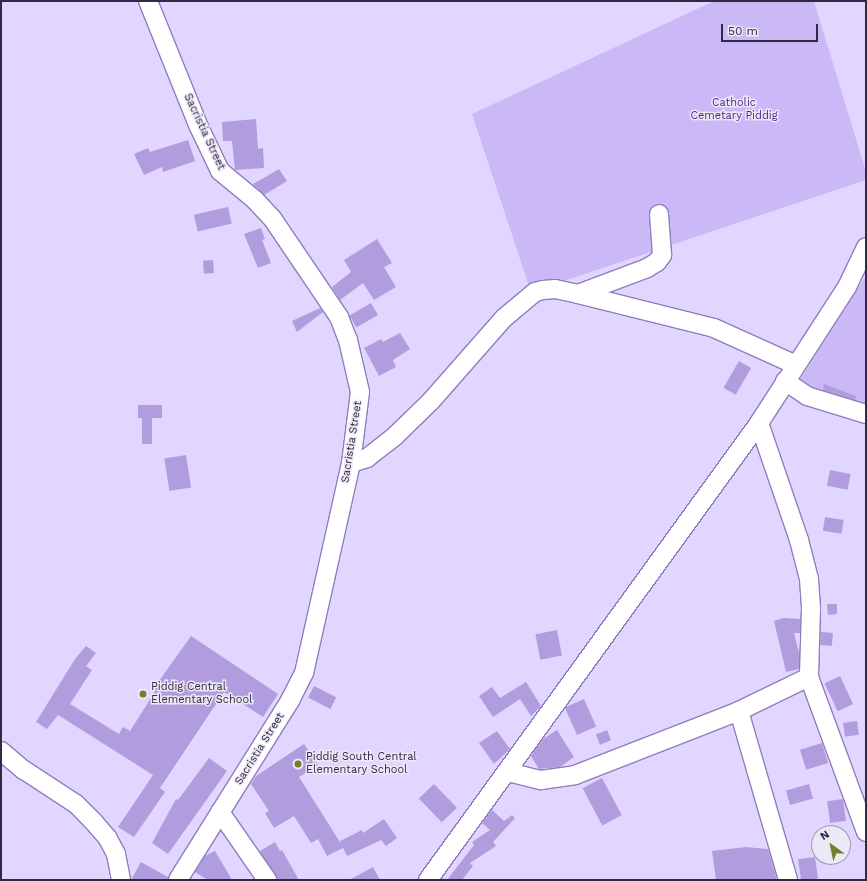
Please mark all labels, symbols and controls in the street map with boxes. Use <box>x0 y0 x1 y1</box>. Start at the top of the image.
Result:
scale bar <box>723 16 820 42</box>
text: 50 m <box>728 24 758 38</box>
street label: Sacristia Street <box>180 92 228 172</box>
park label: Catholic Cemetary Piddig <box>690 97 778 123</box>
street label: Sacristia Street <box>339 400 365 484</box>
place label: Piddig Central Elementary School <box>151 681 253 707</box>
marker: Piddig Central Elementary School <box>138 689 148 699</box>
street label: Sacristia Street <box>232 710 288 788</box>
place label: Piddig South Central Elementary School <box>306 751 417 777</box>
marker: Piddig South Central Elementary School <box>293 759 303 769</box>
north arrow <box>811 825 851 865</box>
text: N <box>818 828 832 843</box>

